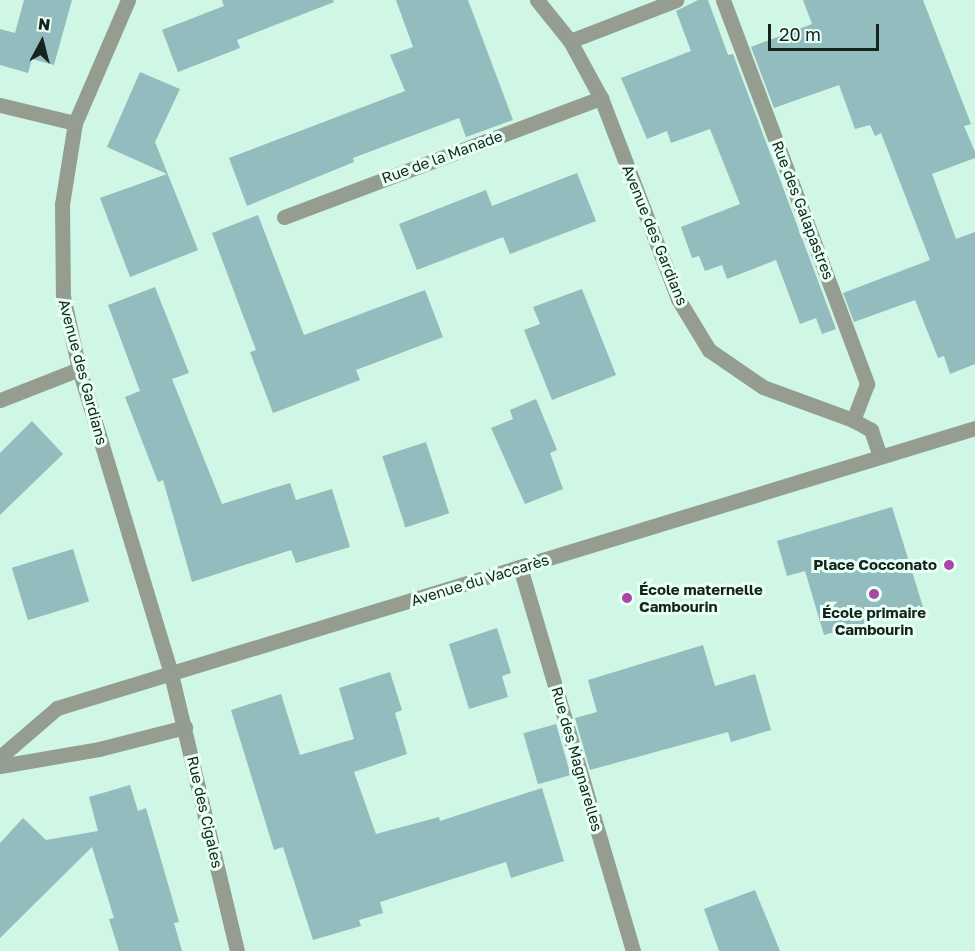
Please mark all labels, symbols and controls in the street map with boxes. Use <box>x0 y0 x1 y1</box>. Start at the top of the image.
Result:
north arrow <box>12 12 72 72</box>
scale bar <box>771 12 882 50</box>
text: N <box>37 13 51 35</box>
text: 20 m <box>779 23 821 45</box>
street label: Rue de la Manade <box>379 127 505 187</box>
street label: Rue des Galapastres <box>768 138 838 282</box>
street label: Avenue des Gardians <box>619 162 691 308</box>
street label: Avenue des Gardians <box>55 297 111 447</box>
street label: Avenue du Vaccarès <box>409 550 551 610</box>
place label: Place Cocconato <box>813 556 937 574</box>
marker: Place Cocconato <box>942 558 956 572</box>
place label: École maternelle Cambourin <box>639 580 763 615</box>
marker: École primaire Cambourin <box>867 587 881 601</box>
marker: École maternelle Cambourin <box>620 591 634 605</box>
place label: École primaire Cambourin <box>822 603 926 638</box>
street label: Rue des Magnarelles <box>548 684 606 834</box>
street label: Rue des Cigales <box>183 754 227 870</box>

